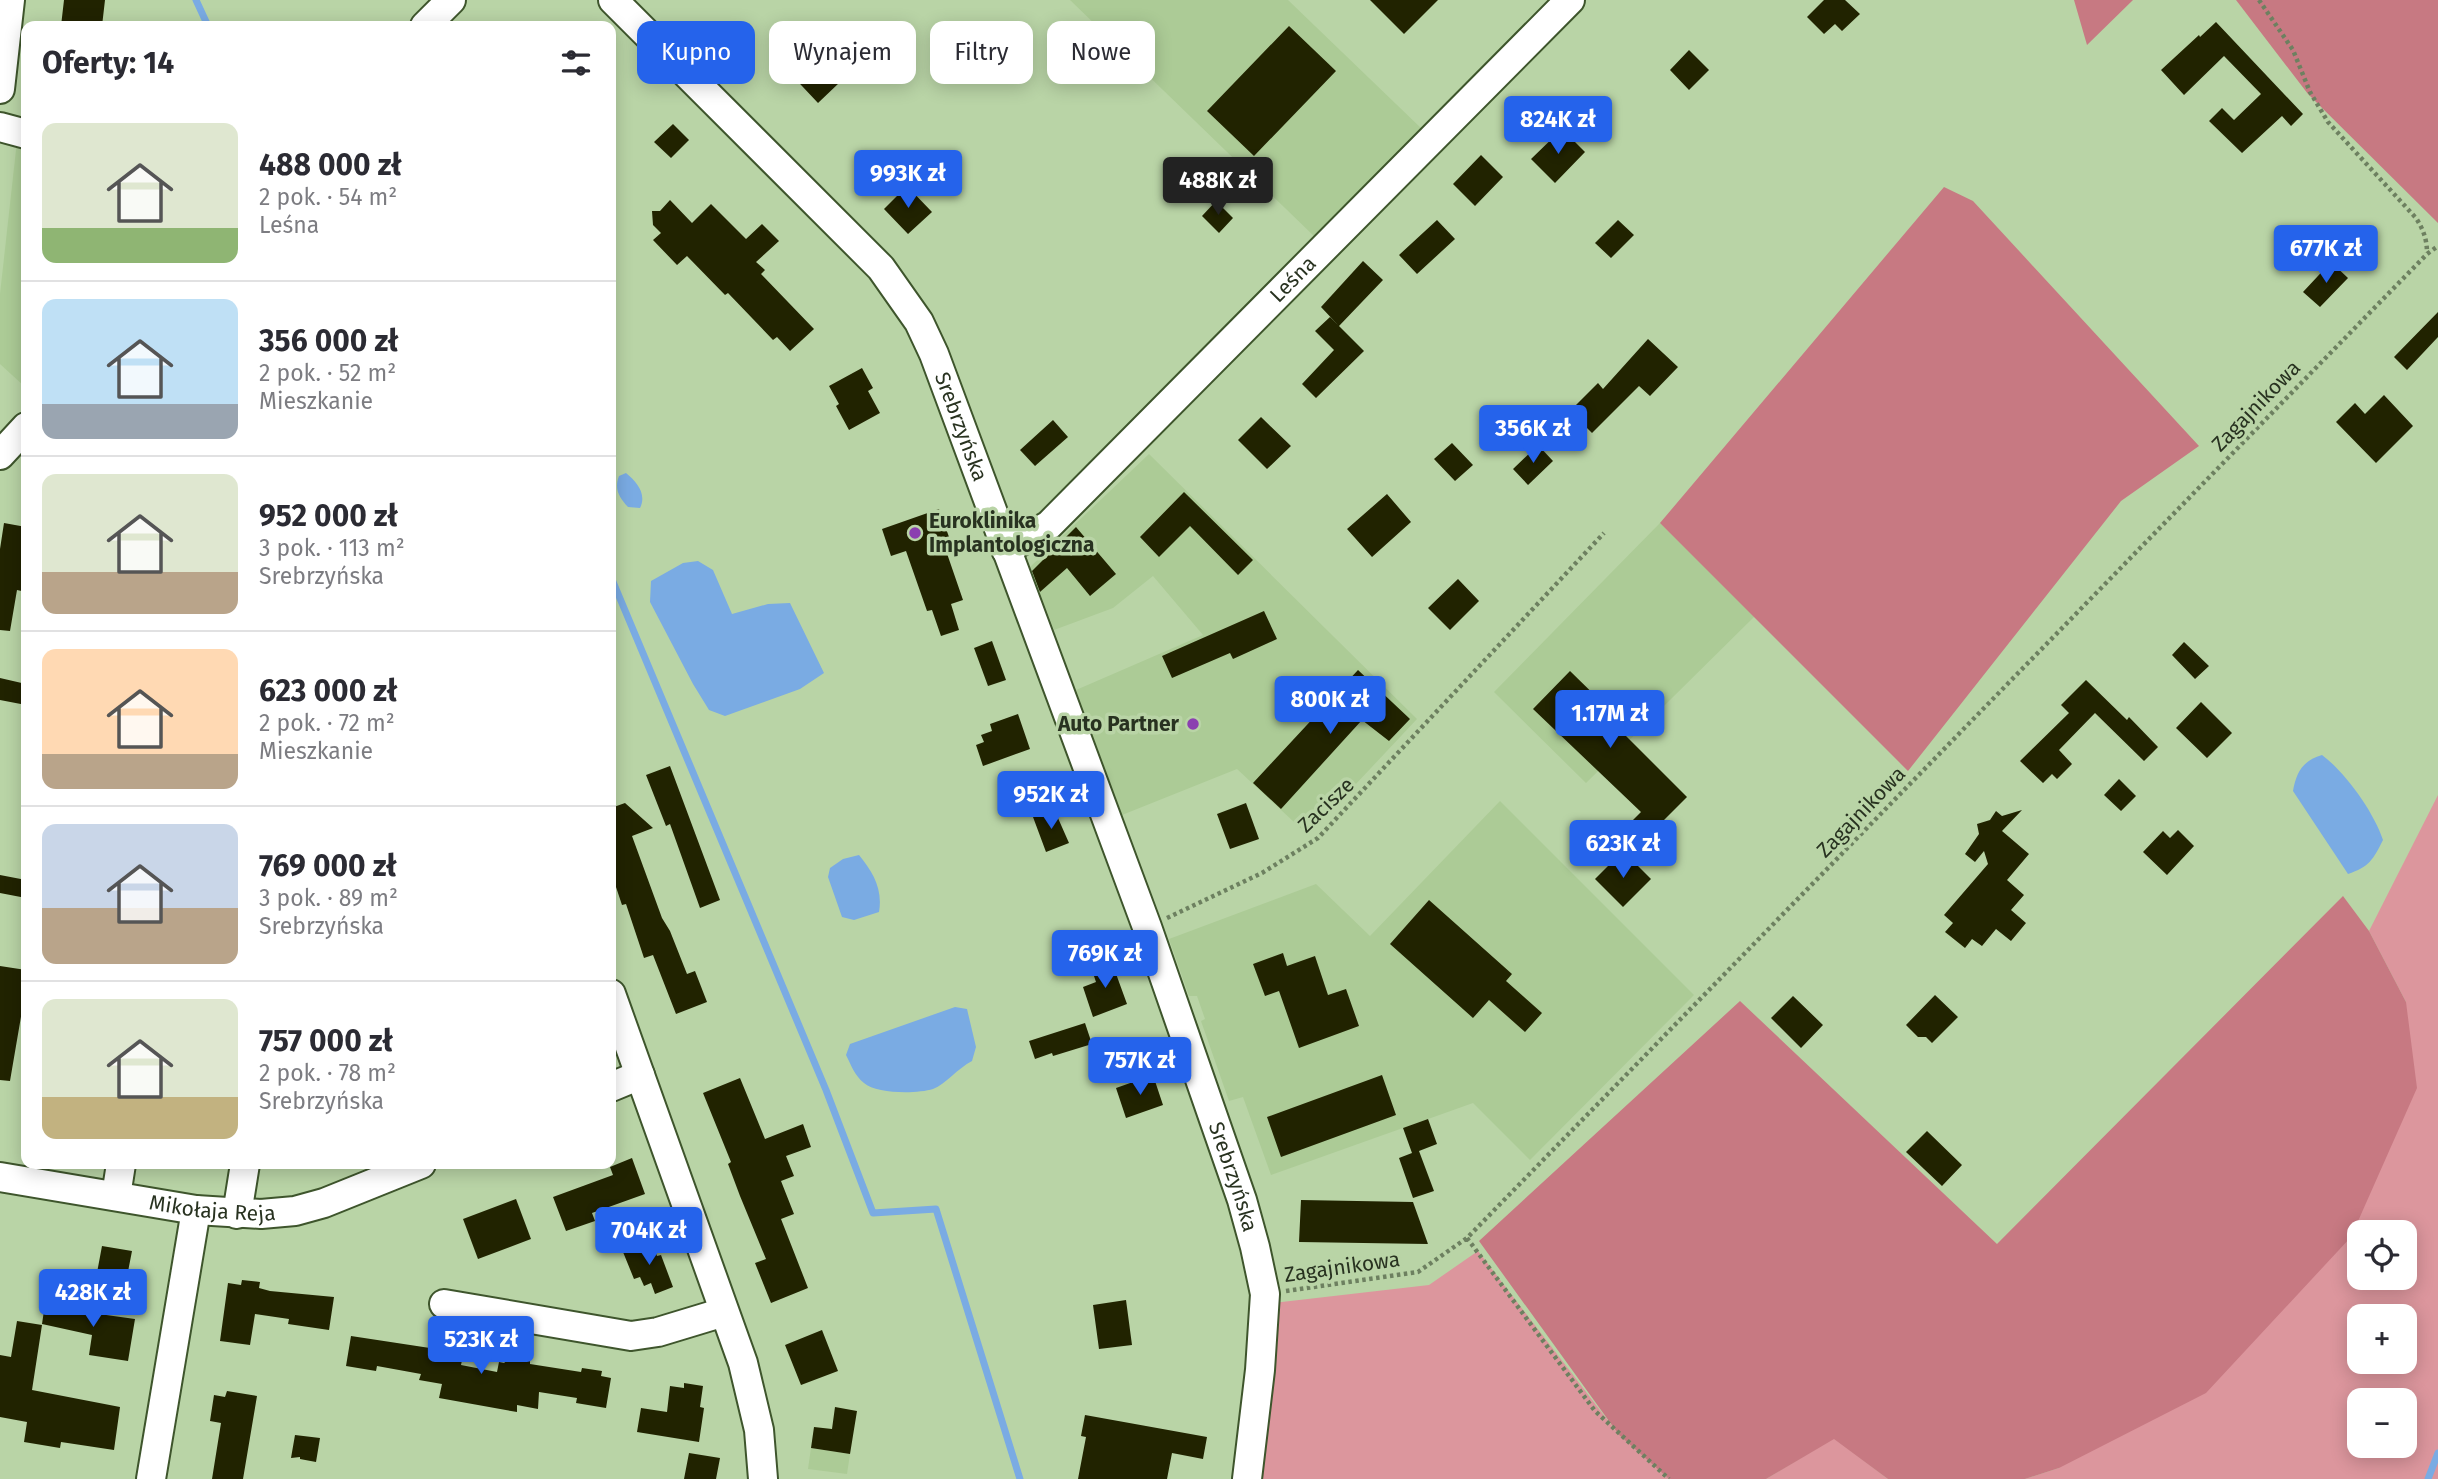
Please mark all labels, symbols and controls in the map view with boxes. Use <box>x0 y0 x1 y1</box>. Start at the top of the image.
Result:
chip: Kupno <box>637 21 755 84</box>
chip: Wynajem <box>769 21 916 84</box>
chip: Filtry <box>930 21 1033 84</box>
chip: Nowe <box>1047 21 1155 84</box>
icon: filters <box>557 44 595 82</box>
text: Oferty: 14 <box>42 45 174 81</box>
pin: 824K zł <box>1493 96 1623 156</box>
text: 824K zł <box>1520 105 1596 133</box>
text: 488 000 zł <box>259 147 402 183</box>
pin: 993K zł <box>843 150 973 210</box>
icon: home <box>98 151 182 235</box>
pin: 488K zł <box>1153 158 1283 217</box>
text: 993K zł <box>870 159 946 187</box>
text: 488K zł <box>1179 166 1257 194</box>
text: 2 pok. · 54 m² <box>259 183 397 211</box>
text: Leśna <box>259 211 319 239</box>
pin: 677K zł <box>2261 226 2391 285</box>
text: 677K zł <box>2290 234 2362 262</box>
street label: Leśna <box>1264 251 1321 308</box>
text: 356 000 zł <box>259 323 399 359</box>
icon: home <box>98 327 182 411</box>
street label: Zagajnikowa <box>2206 355 2306 457</box>
text: 2 pok. · 52 m² <box>259 359 396 387</box>
street label: Srebrzyńska <box>929 369 993 485</box>
text: Mieszkanie <box>259 387 373 415</box>
pin: 356K zł <box>1468 406 1598 465</box>
text: 356K zł <box>1495 414 1571 442</box>
text: 952 000 zł <box>259 498 398 534</box>
icon: home <box>98 502 182 586</box>
place label: Euroklinika Implantologiczna <box>929 508 1094 558</box>
marker: Euroklinika Implantologiczna <box>907 525 923 541</box>
text: 3 pok. · 113 m² <box>259 534 405 562</box>
text: Srebrzyńska <box>259 562 384 590</box>
text: 623 000 zł <box>259 673 397 709</box>
pin: 800K zł <box>1265 676 1395 736</box>
icon: home <box>98 677 182 761</box>
text: 800K zł <box>1291 685 1369 713</box>
pin: 1.17M zł <box>1538 690 1682 750</box>
text: 1.17M zł <box>1571 699 1649 727</box>
text: 2 pok. · 72 m² <box>259 709 395 737</box>
place label: Auto Partner <box>1057 711 1180 737</box>
marker: Auto Partner <box>1185 716 1201 732</box>
text: Mieszkanie <box>259 737 373 765</box>
street label: Zagajnikowa <box>1811 761 1911 863</box>
pin: 952K zł <box>986 772 1116 831</box>
street label: Zacisze <box>1292 772 1360 838</box>
text: 952K zł <box>1013 780 1089 808</box>
pin: 623K zł <box>1558 820 1688 880</box>
text: 623K zł <box>1586 829 1660 857</box>
text: 769 000 zł <box>259 848 397 884</box>
icon: home <box>98 852 182 936</box>
text: 3 pok. · 89 m² <box>259 884 398 912</box>
text: Srebrzyńska <box>259 912 384 940</box>
pin: 769K zł <box>1040 930 1170 990</box>
text: 769K zł <box>1068 939 1142 967</box>
text: 757 000 zł <box>259 1023 393 1059</box>
icon: home <box>98 1027 182 1111</box>
pin: 757K zł <box>1075 1038 1205 1097</box>
text: 757K zł <box>1104 1046 1176 1074</box>
text: 2 pok. · 78 m² <box>259 1059 396 1087</box>
text: Srebrzyńska <box>259 1087 384 1115</box>
street label: Srebrzyńska <box>1203 1118 1263 1235</box>
street label: Mikołaja Reja <box>147 1189 277 1227</box>
pin: 704K zł <box>584 1208 714 1267</box>
text: 704K zł <box>611 1216 687 1244</box>
map controls <box>2347 1220 2417 1458</box>
button: locate <box>2347 1220 2417 1290</box>
street label: Zagajnikowa <box>1282 1246 1402 1288</box>
pin: 428K zł <box>28 1270 158 1329</box>
text: 428K zł <box>55 1278 131 1306</box>
button: + <box>2347 1304 2417 1374</box>
pin: 523K zł <box>416 1316 546 1376</box>
text: 523K zł <box>444 1325 518 1353</box>
button: − <box>2347 1388 2417 1458</box>

